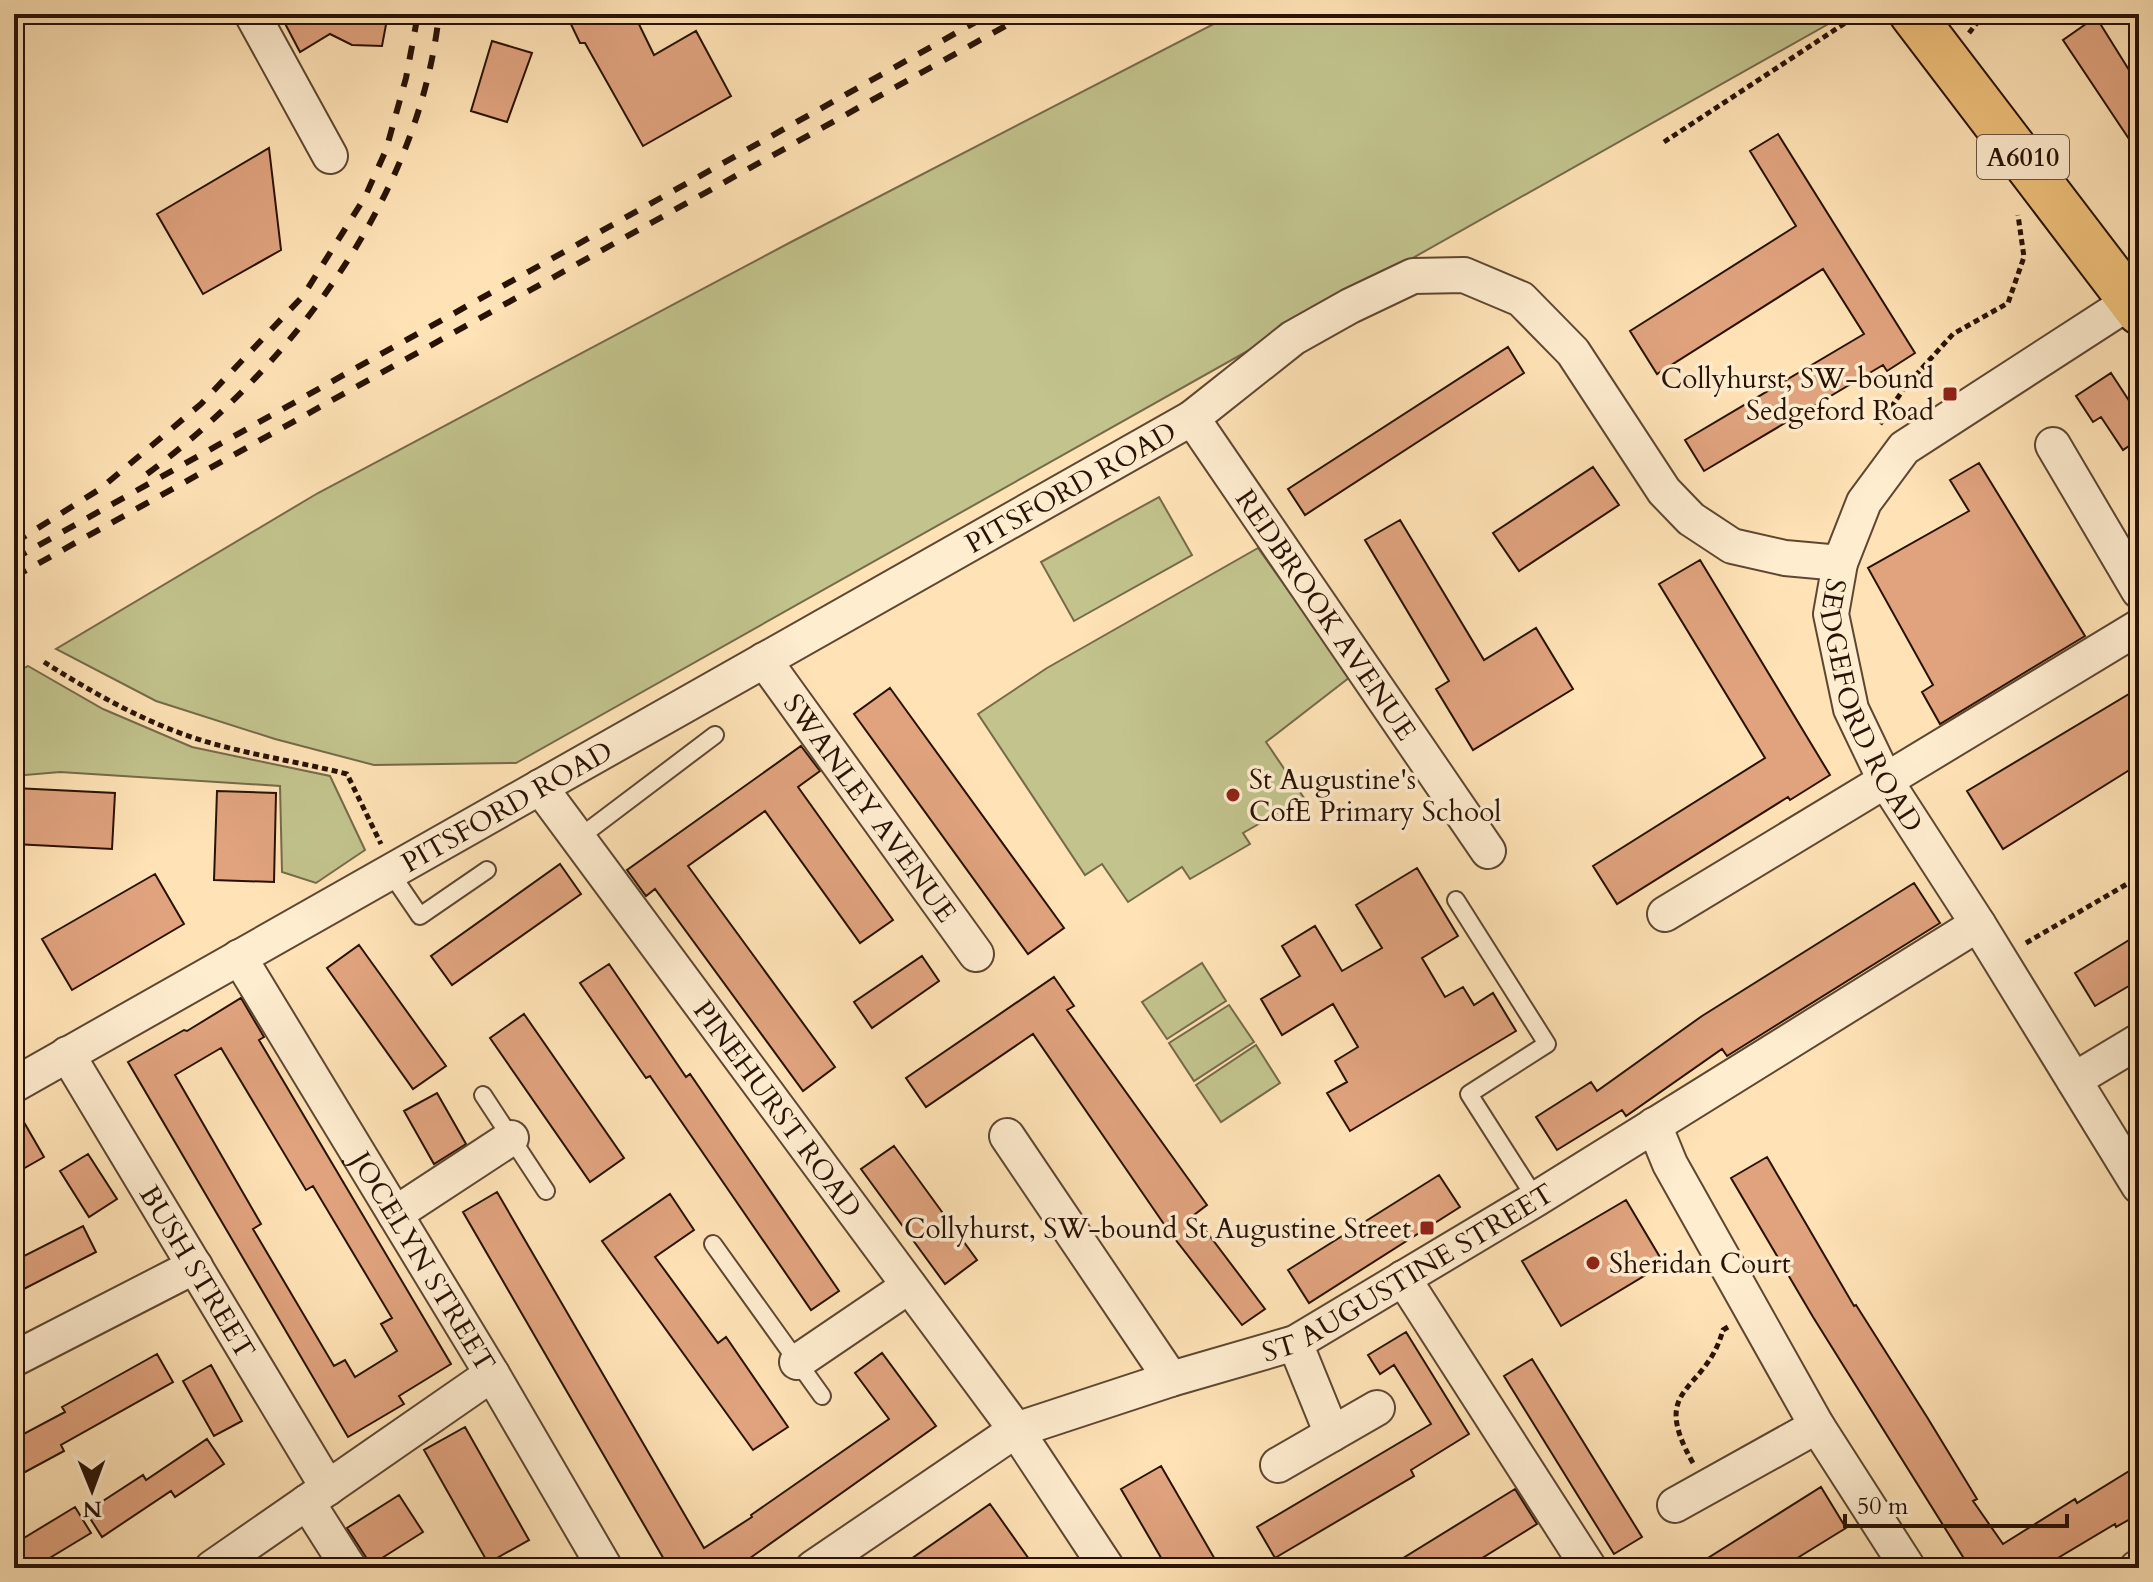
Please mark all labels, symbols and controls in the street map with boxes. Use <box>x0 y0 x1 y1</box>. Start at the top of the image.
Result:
road number: A6010 <box>1977 135 2069 179</box>
place label: Collyhurst, SW-bound Sedgeford Road <box>1661 360 1934 430</box>
marker: Collyhurst, SW-bound Sedgeford Road <box>1941 385 1959 403</box>
street label: PITSFORD ROAD <box>958 413 1183 563</box>
street label: REDBROOK AVENUE <box>1226 482 1425 748</box>
street label: SEDGEFORD ROAD <box>1811 575 1932 840</box>
street label: SWANLEY AVENUE <box>774 686 965 930</box>
street label: PITSFORD ROAD <box>395 732 619 882</box>
place label: St Augustine's CofE Primary School <box>1249 761 1501 831</box>
marker: St Augustine's CofE Primary School <box>1224 786 1242 804</box>
street label: PINEHURST ROAD <box>684 993 870 1225</box>
street label: JOCELYN STREET <box>339 1141 504 1379</box>
street label: ST AUGUSTINE STREET <box>1258 1175 1561 1372</box>
street label: BUSH STREET <box>130 1178 264 1366</box>
place label: Collyhurst, SW-bound St Augustine Street <box>904 1210 1411 1248</box>
marker: Collyhurst, SW-bound St Augustine Street <box>1418 1219 1436 1237</box>
place label: Sheridan Court <box>1609 1245 1791 1283</box>
marker: Sheridan Court <box>1584 1254 1602 1272</box>
north arrow <box>52 1450 132 1530</box>
scale bar <box>1845 1478 2067 1528</box>
text: 50 m <box>1857 1490 1909 1523</box>
text: N <box>83 1494 102 1524</box>

